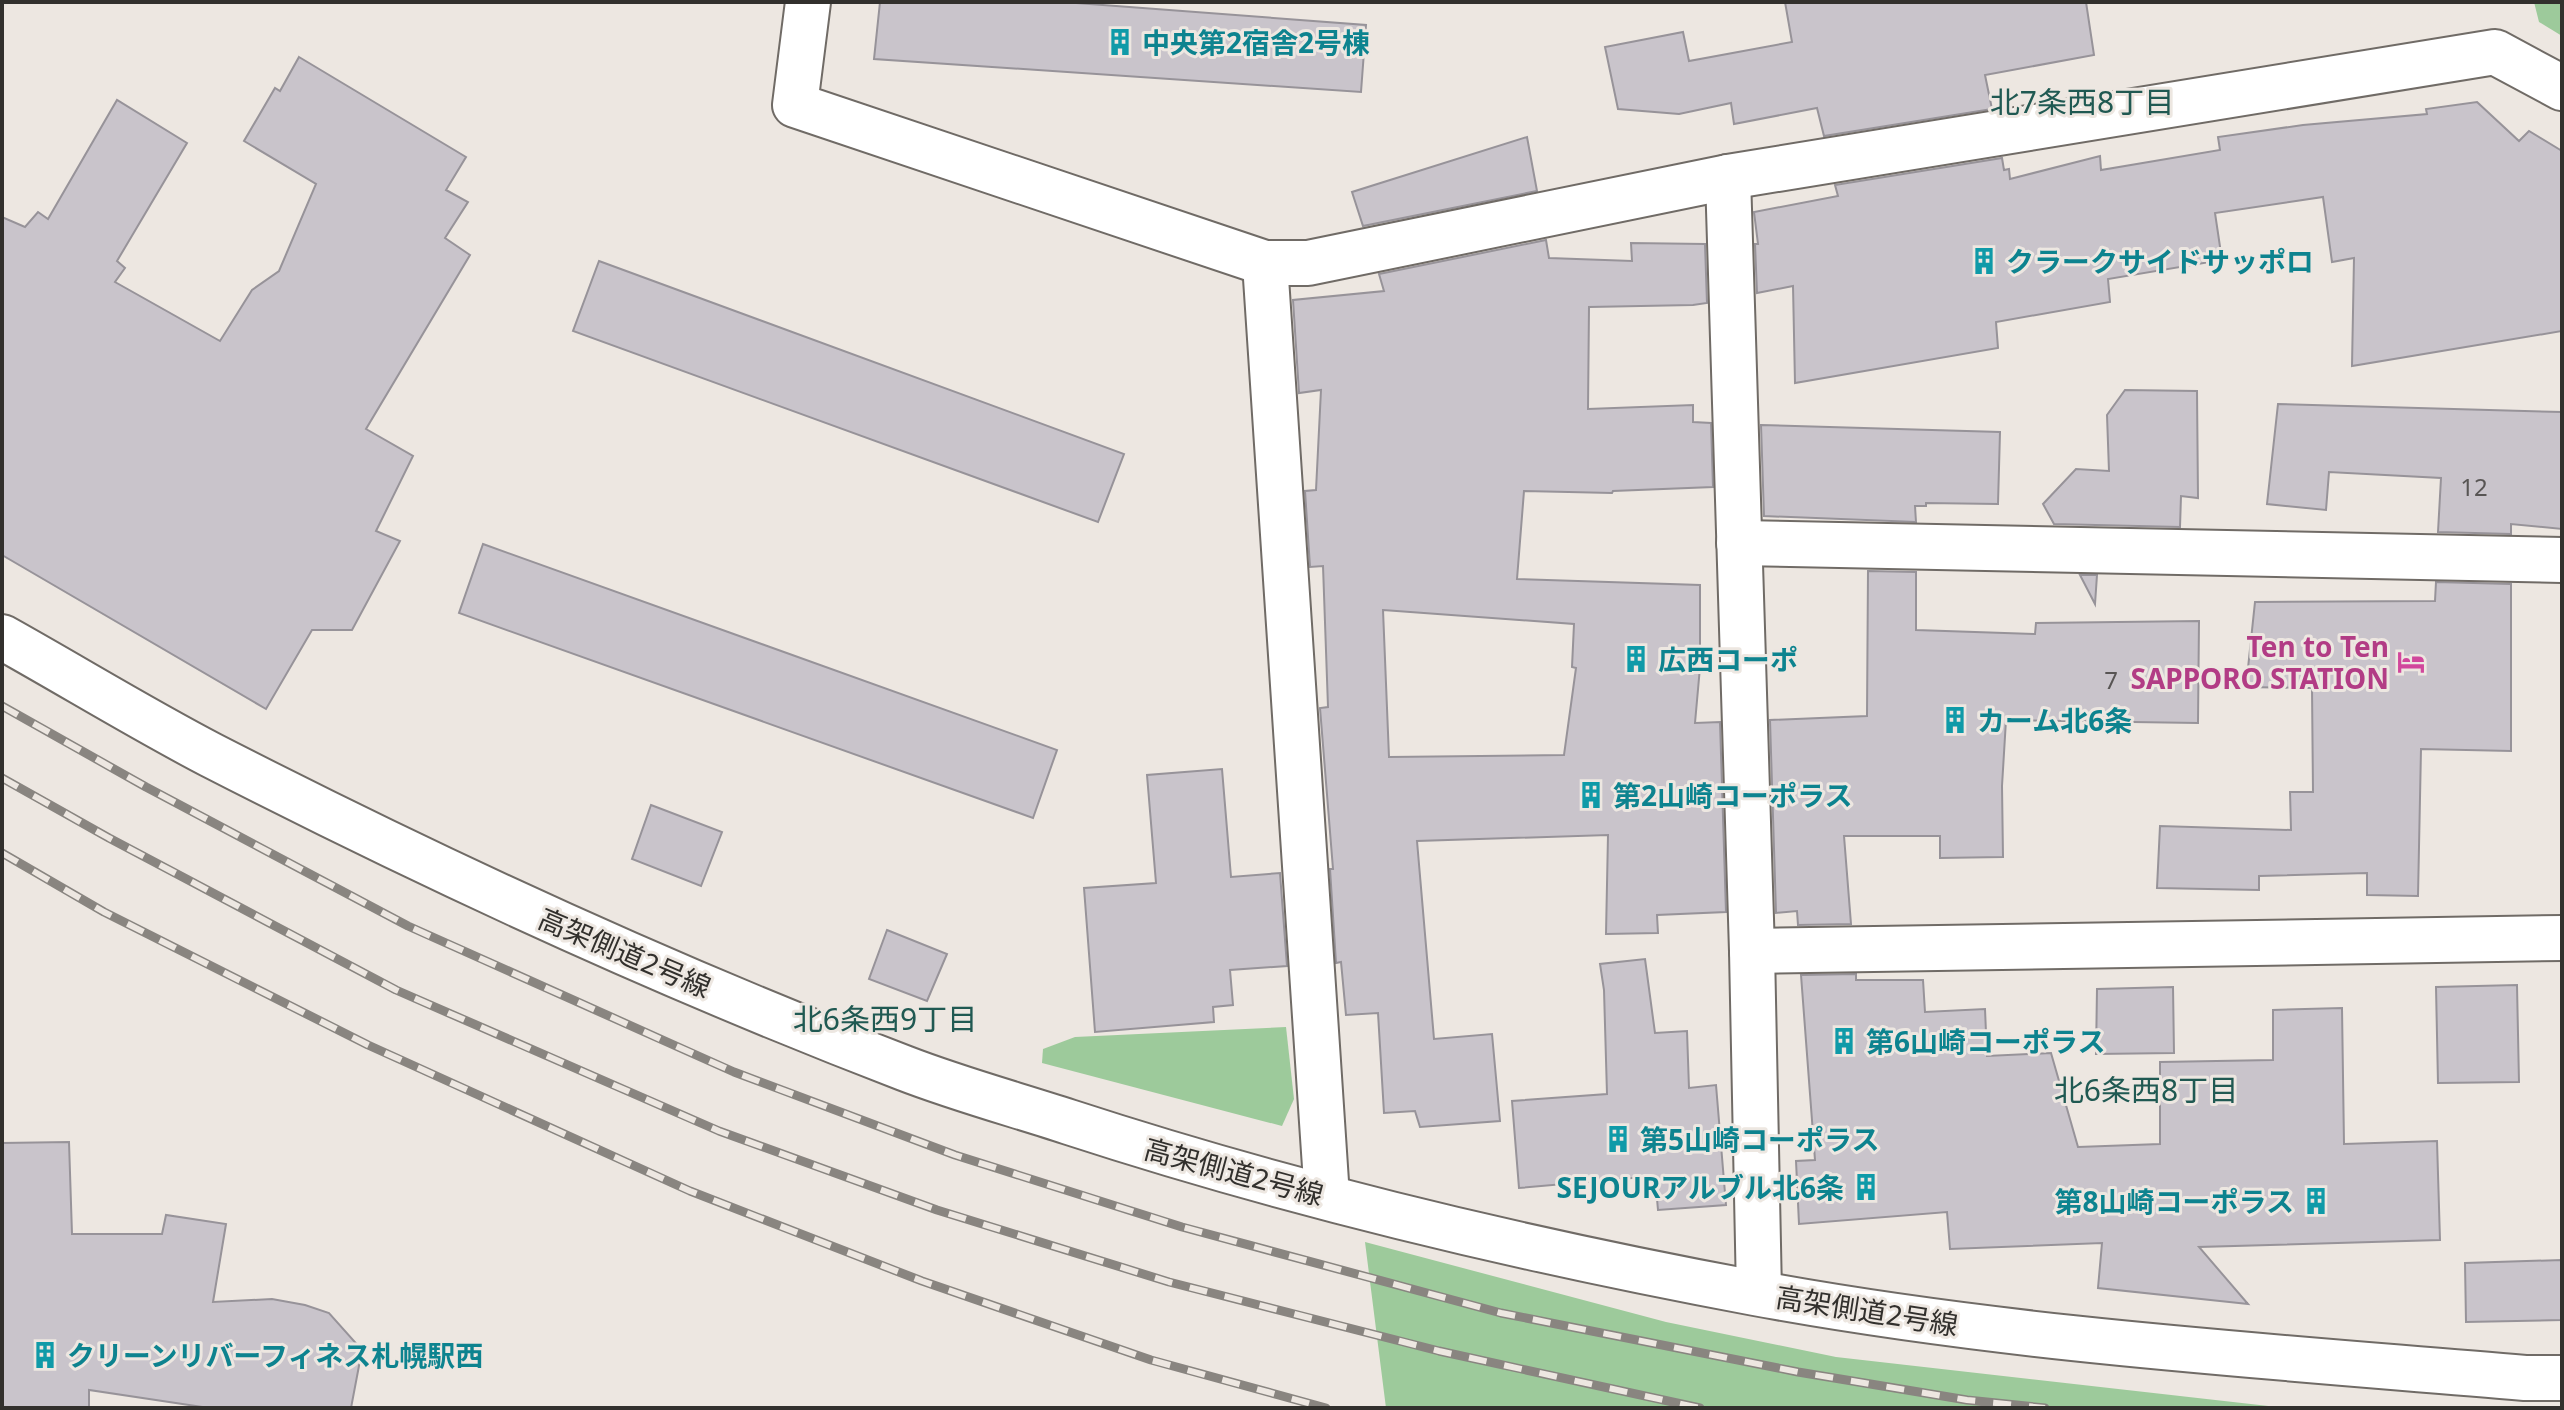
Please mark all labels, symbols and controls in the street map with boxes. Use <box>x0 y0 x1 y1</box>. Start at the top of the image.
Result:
place label: 中央第2宿舎2号棟 <box>1142 23 1370 61</box>
building icon: 中央第2宿舎2号棟 <box>1105 27 1135 57</box>
district label: 北7条西8丁目 <box>1990 81 2174 122</box>
place label: クラークサイドサッポロ <box>2006 242 2314 280</box>
building icon: クラークサイドサッポロ <box>1969 246 1999 276</box>
house number: 12 <box>2460 470 2488 503</box>
place label: Ten to Ten SAPPORO STATION <box>2130 627 2389 697</box>
place label: 広西コーポ <box>1658 640 1798 678</box>
building icon: 広西コーポ <box>1621 644 1651 674</box>
hotel icon: Ten to Ten SAPPORO STATION <box>2396 647 2426 677</box>
house number: 7 <box>2104 663 2118 696</box>
place label: カーム北6条 <box>1977 701 2132 739</box>
building icon: カーム北6条 <box>1940 705 1970 735</box>
place label: 第2山崎コーポラス <box>1613 776 1852 814</box>
building icon: 第2山崎コーポラス <box>1576 780 1606 810</box>
street label: 高架側道2号線 <box>533 899 717 1005</box>
district label: 北6条西9丁目 <box>793 998 977 1039</box>
place label: 第6山崎コーポラス <box>1866 1022 2105 1060</box>
building icon: 第6山崎コーポラス <box>1829 1026 1859 1056</box>
district label: 北6条西8丁目 <box>2054 1069 2238 1110</box>
place label: 第5山崎コーポラス <box>1640 1120 1879 1158</box>
building icon: 第5山崎コーポラス <box>1603 1124 1633 1154</box>
street label: 高架側道2号線 <box>1140 1129 1328 1213</box>
place label: SEJOURアルブル北6条 <box>1557 1168 1844 1206</box>
building icon: SEJOURアルブル北6条 <box>1851 1172 1881 1202</box>
place label: 第8山崎コーポラス <box>2055 1182 2294 1220</box>
building icon: 第8山崎コーポラス <box>2301 1186 2331 1216</box>
street label: 高架側道2号線 <box>1773 1277 1961 1343</box>
place label: クリーンリバーフィネス札幌駅西 <box>67 1336 483 1374</box>
building icon: クリーンリバーフィネス札幌駅西 <box>30 1340 60 1370</box>

